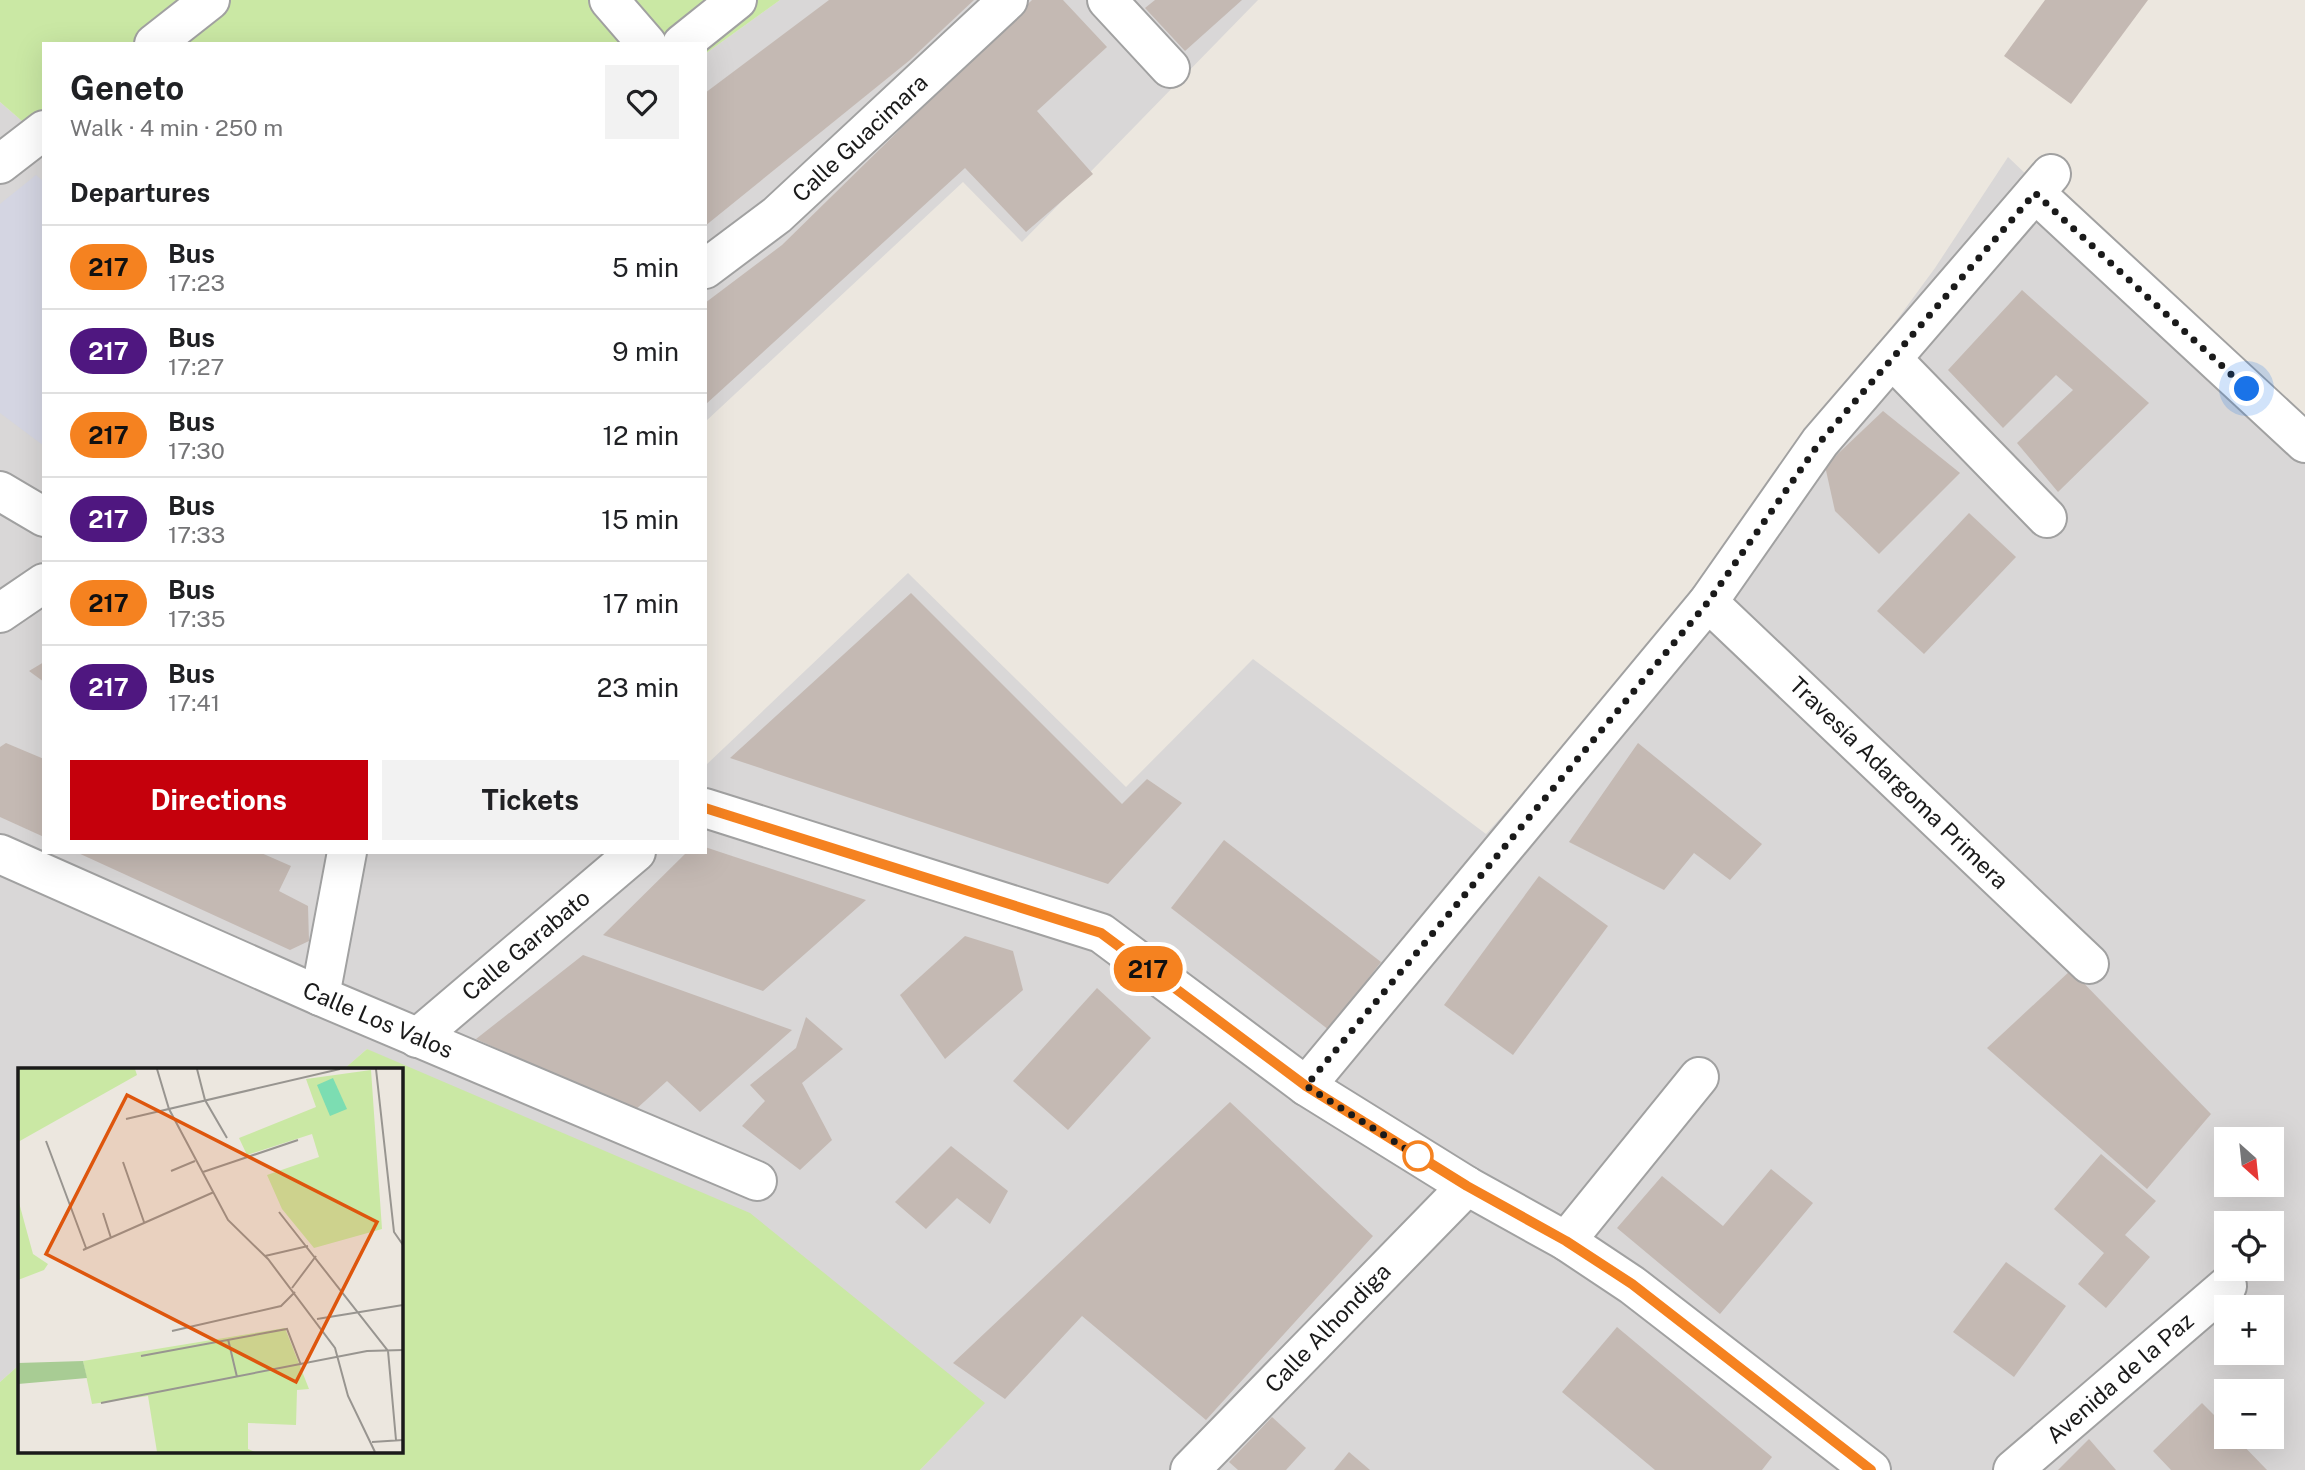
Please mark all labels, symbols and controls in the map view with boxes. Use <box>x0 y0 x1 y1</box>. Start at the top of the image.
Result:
button: heart <box>605 65 679 139</box>
street label: Calle Guacimara <box>787 68 933 207</box>
text: Geneto <box>70 69 184 107</box>
text: Walk · 4 min · 250 m <box>70 114 283 141</box>
text: Departures <box>70 177 210 208</box>
text: Bus <box>168 238 215 269</box>
text: 5 min <box>612 252 679 283</box>
text: 217 <box>88 253 129 281</box>
text: 17:23 <box>168 269 225 296</box>
text: Bus <box>168 322 215 353</box>
text: 9 min <box>612 336 679 367</box>
text: 217 <box>88 337 129 365</box>
text: 17:27 <box>168 353 224 380</box>
your location <box>2229 371 2264 406</box>
text: Bus <box>168 406 215 437</box>
text: 12 min <box>603 420 679 451</box>
text: 217 <box>88 421 129 449</box>
text: 17:30 <box>168 437 225 464</box>
text: Bus <box>168 490 215 521</box>
text: 15 min <box>601 504 679 535</box>
text: 217 <box>88 505 129 533</box>
text: 17:33 <box>168 521 225 548</box>
text: Bus <box>168 574 215 605</box>
text: 17 min <box>602 588 679 619</box>
text: 217 <box>88 589 129 617</box>
text: 17:35 <box>168 605 226 632</box>
text: Bus <box>168 658 215 689</box>
street label: Travesía Adargoma Primera <box>1784 671 2014 894</box>
text: 23 min <box>597 672 679 703</box>
text: 217 <box>88 673 129 701</box>
text: 17:41 <box>168 689 220 716</box>
button: Directions <box>70 760 368 840</box>
button: Tickets <box>382 760 679 840</box>
street label: Calle Garabato <box>456 883 595 1006</box>
line badge: 217 <box>1108 946 1188 992</box>
text: 217 <box>1128 955 1168 983</box>
street label: Calle Los Valos <box>299 976 457 1063</box>
inset map <box>18 1068 402 1452</box>
north arrow <box>2214 1127 2284 1197</box>
map controls <box>2214 1127 2284 1449</box>
unlabelled marker <box>1403 1141 1433 1171</box>
button: locate <box>2214 1211 2284 1281</box>
street label: Calle Alhondiga <box>1259 1258 1396 1398</box>
button: + <box>2214 1295 2284 1365</box>
street label: Avenida de la Paz <box>2041 1307 2199 1449</box>
button: − <box>2214 1379 2284 1449</box>

